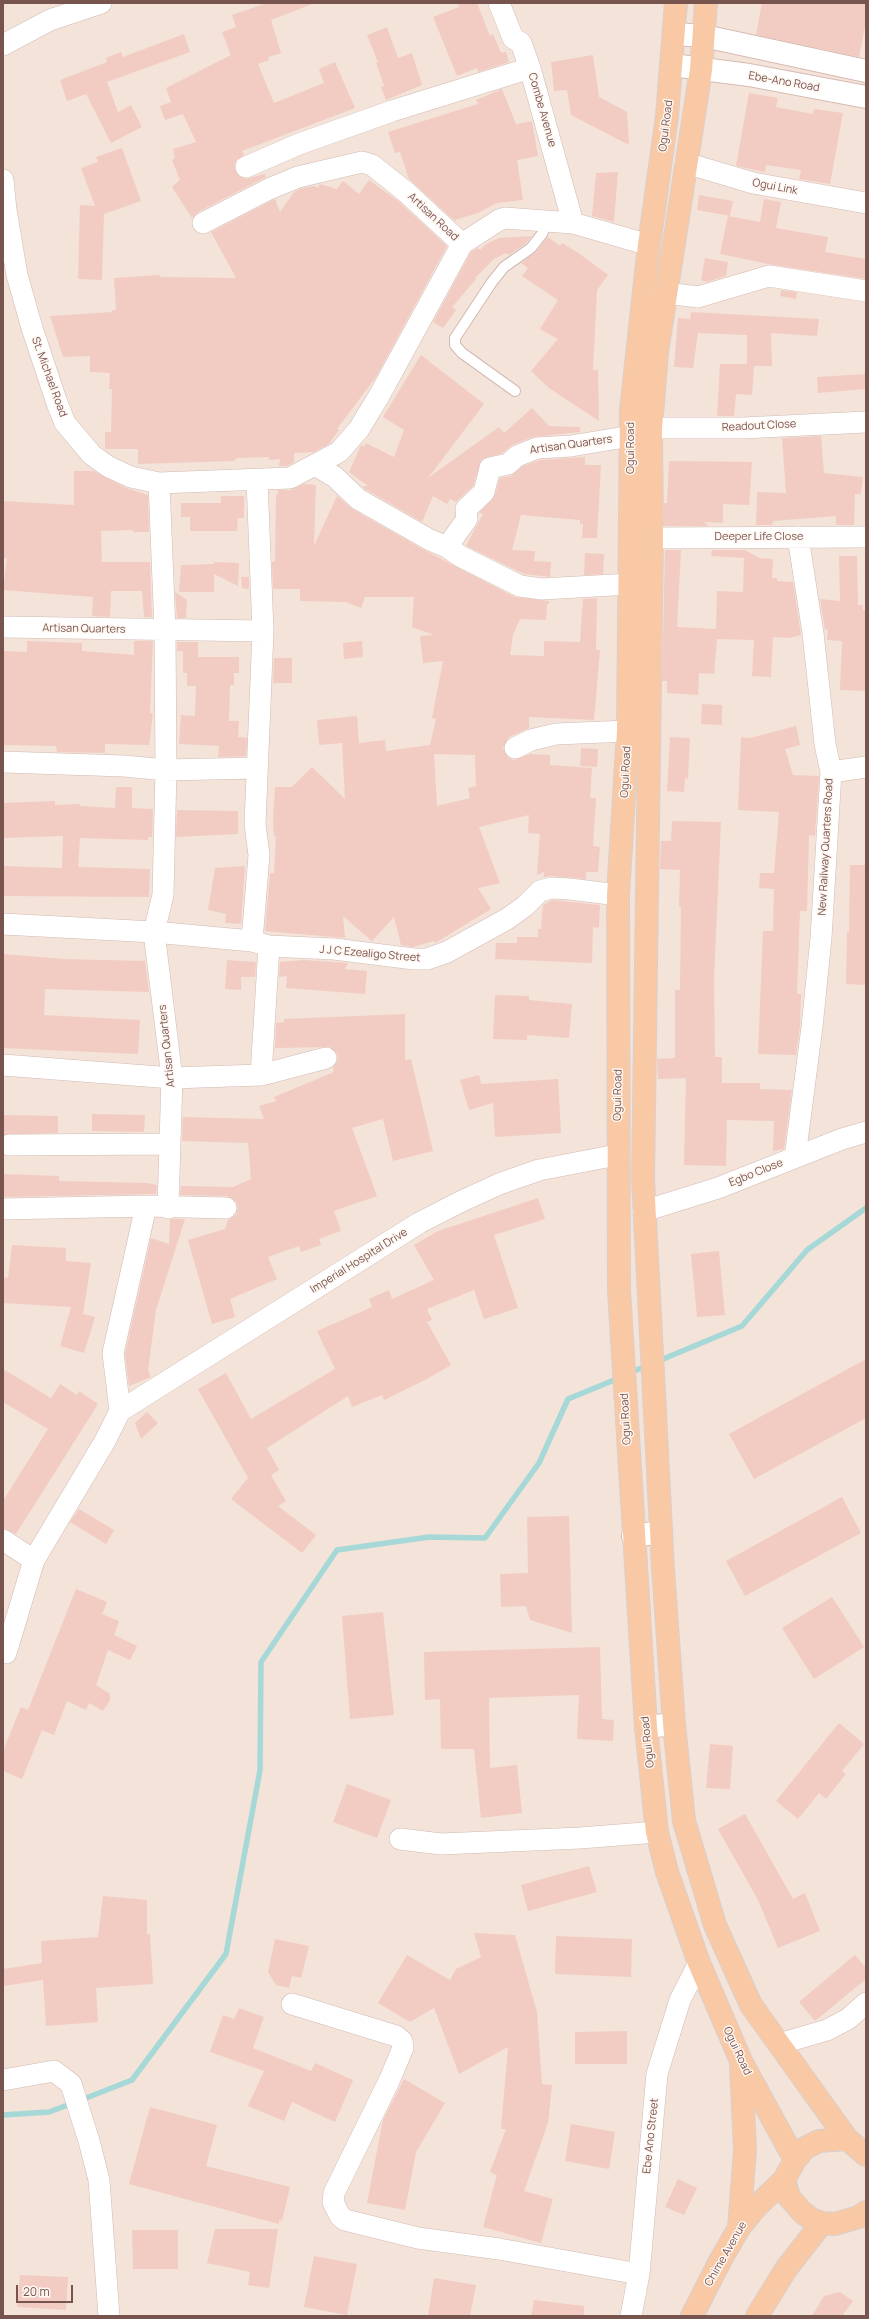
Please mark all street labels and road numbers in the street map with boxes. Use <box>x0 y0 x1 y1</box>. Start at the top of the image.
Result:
street label: Ebe-Ano Road <box>747 69 821 95</box>
street label: Combe Avenue <box>525 71 559 149</box>
street label: Ogui Road <box>656 99 676 153</box>
street label: Ogui Link <box>751 176 799 198</box>
street label: Artisan Road <box>405 190 461 244</box>
street label: St. Michael Road <box>28 335 70 419</box>
street label: Readout Close <box>721 417 797 435</box>
street label: Ogui Road <box>624 422 638 474</box>
street label: Artisan Quarters <box>529 433 613 457</box>
street label: Deeper Life Close <box>715 530 803 544</box>
street label: Artisan Quarters <box>42 622 126 636</box>
street label: Ogui Road <box>618 746 634 798</box>
street label: New Railway Quarters Road <box>816 778 836 916</box>
street label: J J C Ezealigo Street <box>319 943 421 965</box>
street label: Artisan Quarters <box>156 1004 178 1088</box>
street label: Ogui Road <box>611 1069 625 1121</box>
street label: Egbo Close <box>727 1156 785 1190</box>
street label: Imperial Hospital Drive <box>308 1226 410 1296</box>
street label: Ogui Road <box>618 1393 634 1445</box>
street label: Ogui Road <box>639 1716 657 1768</box>
street label: Ogui Road <box>720 2025 754 2077</box>
street label: Ebe Ano Street <box>640 2098 662 2174</box>
street label: Chime Avenue <box>702 2219 750 2289</box>

